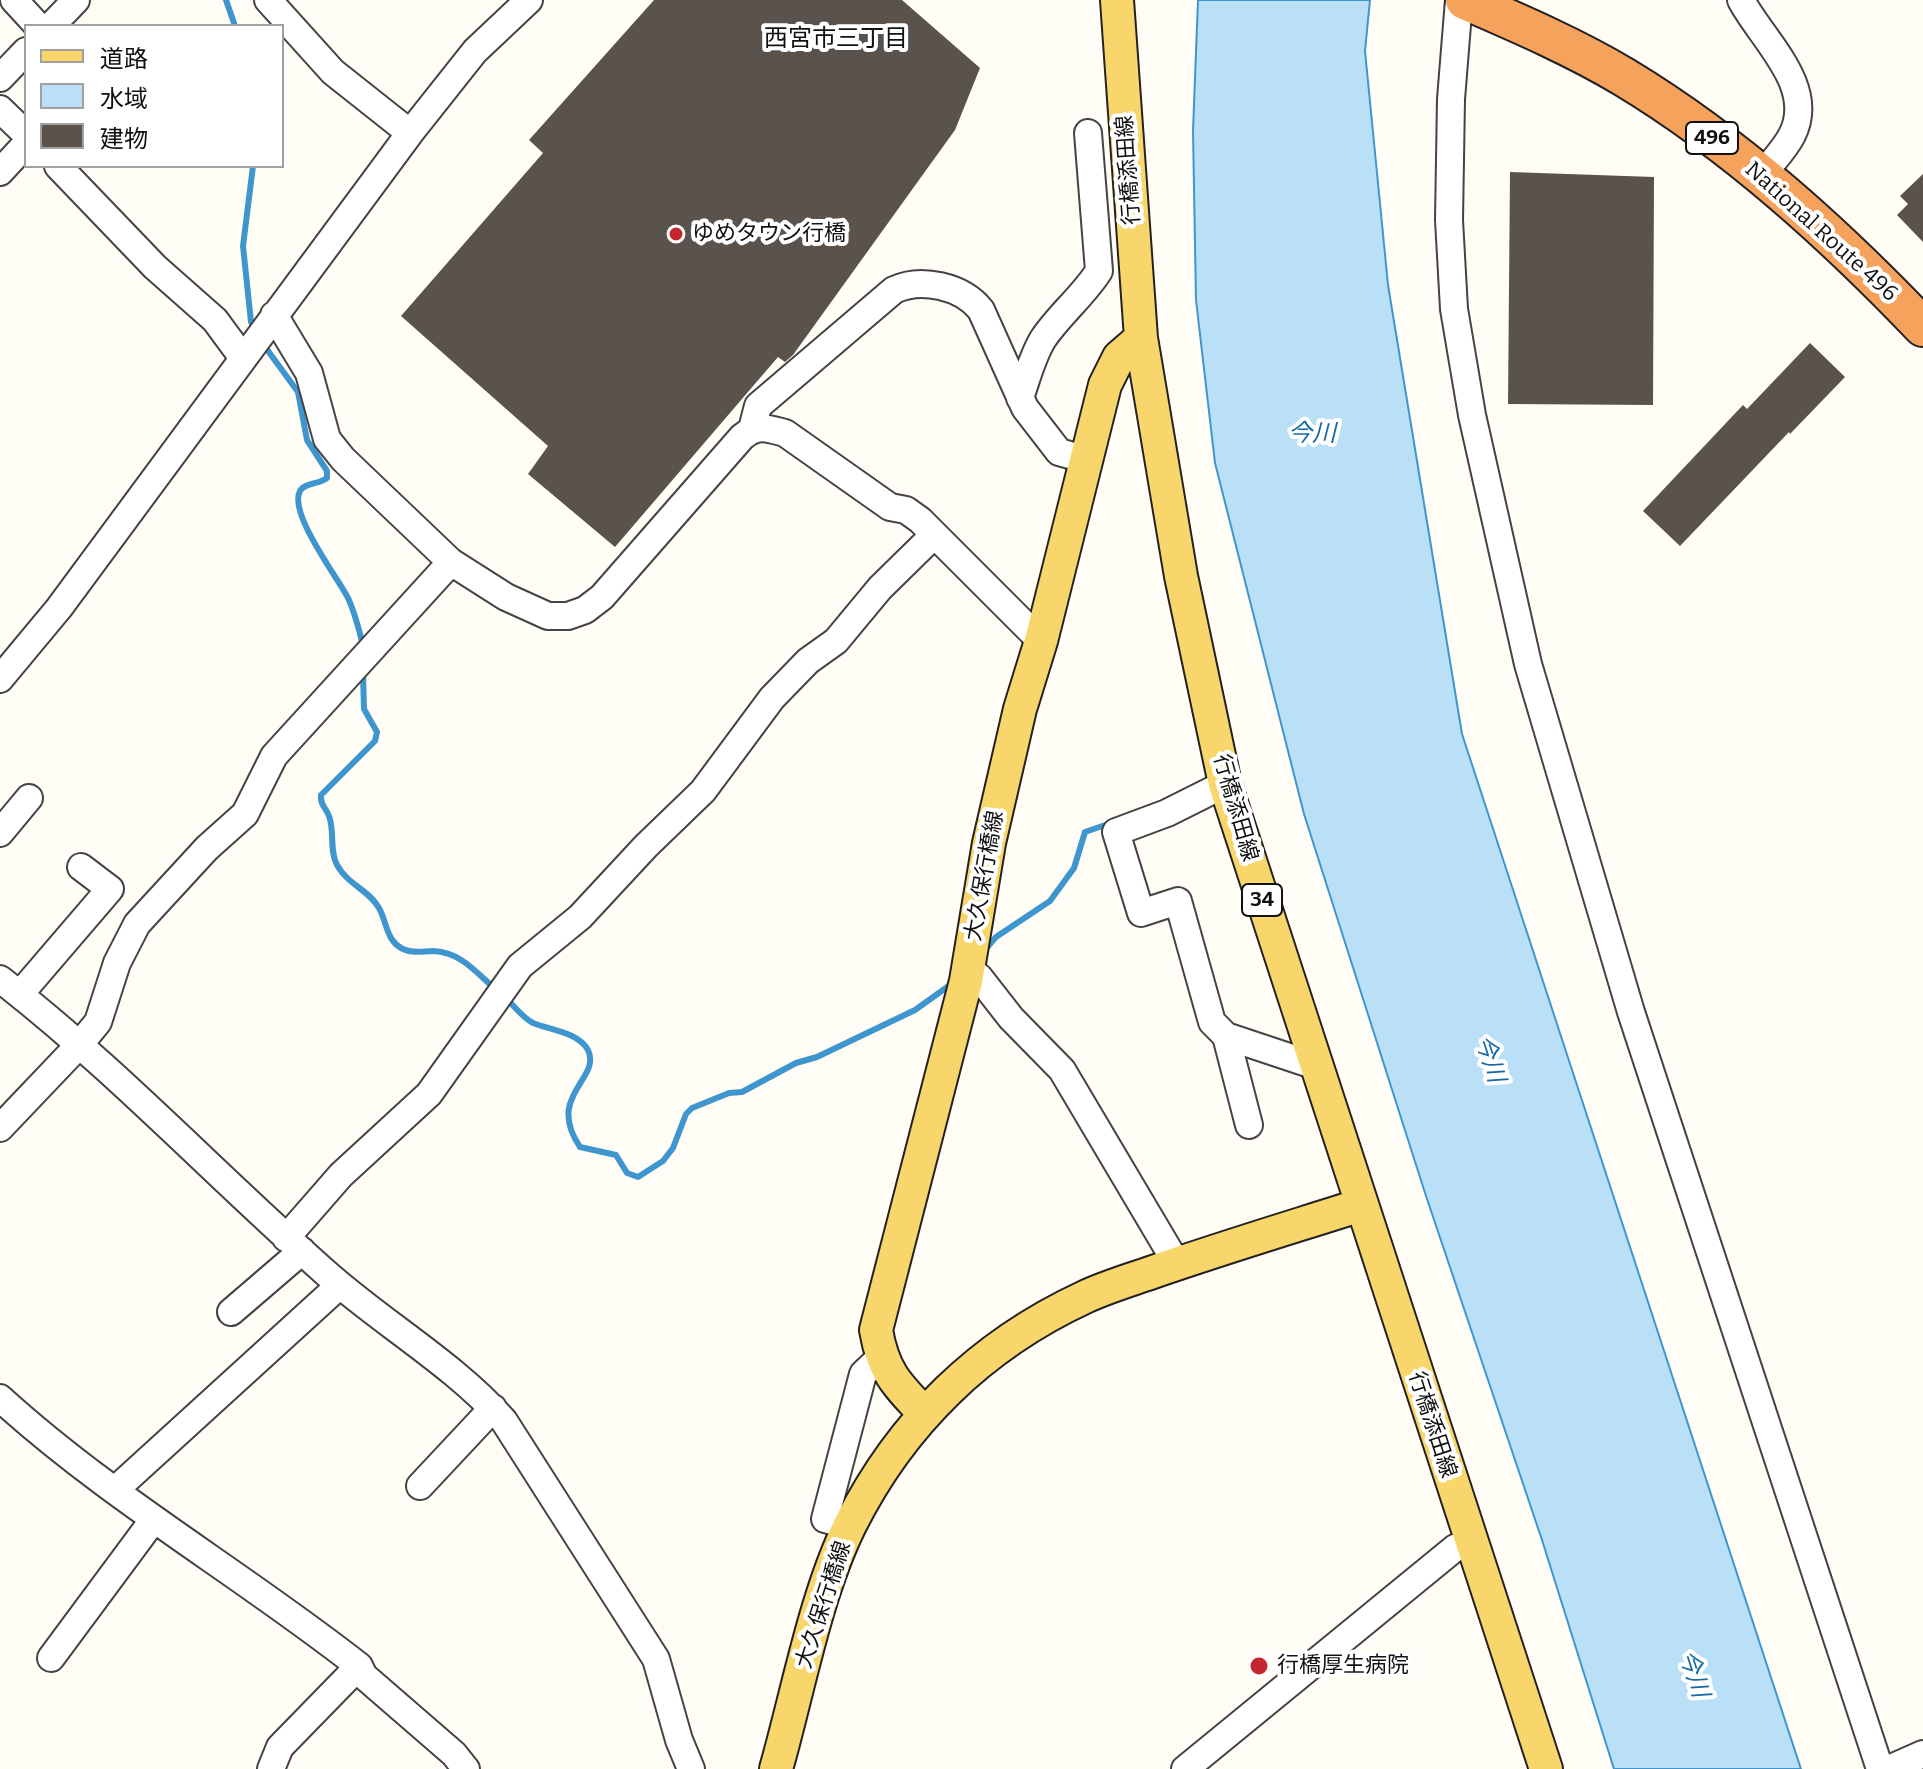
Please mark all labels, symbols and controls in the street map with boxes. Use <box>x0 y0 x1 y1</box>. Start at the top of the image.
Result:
legend <box>24 24 284 168</box>
district label: 西宮市三丁目 <box>764 25 908 53</box>
text: 道路 <box>100 45 148 73</box>
text: 水域 <box>100 85 148 113</box>
street label: 行橋添田線 <box>1112 114 1146 226</box>
road number: 496 <box>1686 122 1738 154</box>
text: 建物 <box>100 125 148 153</box>
street label: National Route 496 <box>1739 157 1903 307</box>
place label: ゆめタウン行橋 <box>692 221 846 247</box>
marker: ゆめタウン行橋 <box>667 225 685 243</box>
water label: 今川 <box>1288 420 1336 448</box>
street label: 行橋添田線 <box>1207 751 1263 865</box>
street label: 大久保行橋線 <box>961 809 1009 943</box>
road number: 34 <box>1242 884 1282 916</box>
water label: 今川 <box>1468 1032 1510 1086</box>
street label: 行橋添田線 <box>1402 1369 1462 1481</box>
street label: 大久保行橋線 <box>791 1538 857 1672</box>
water label: 今川 <box>1672 1647 1714 1701</box>
place label: 行橋厚生病院 <box>1277 1653 1409 1679</box>
marker: 行橋厚生病院 <box>1248 1655 1270 1677</box>

